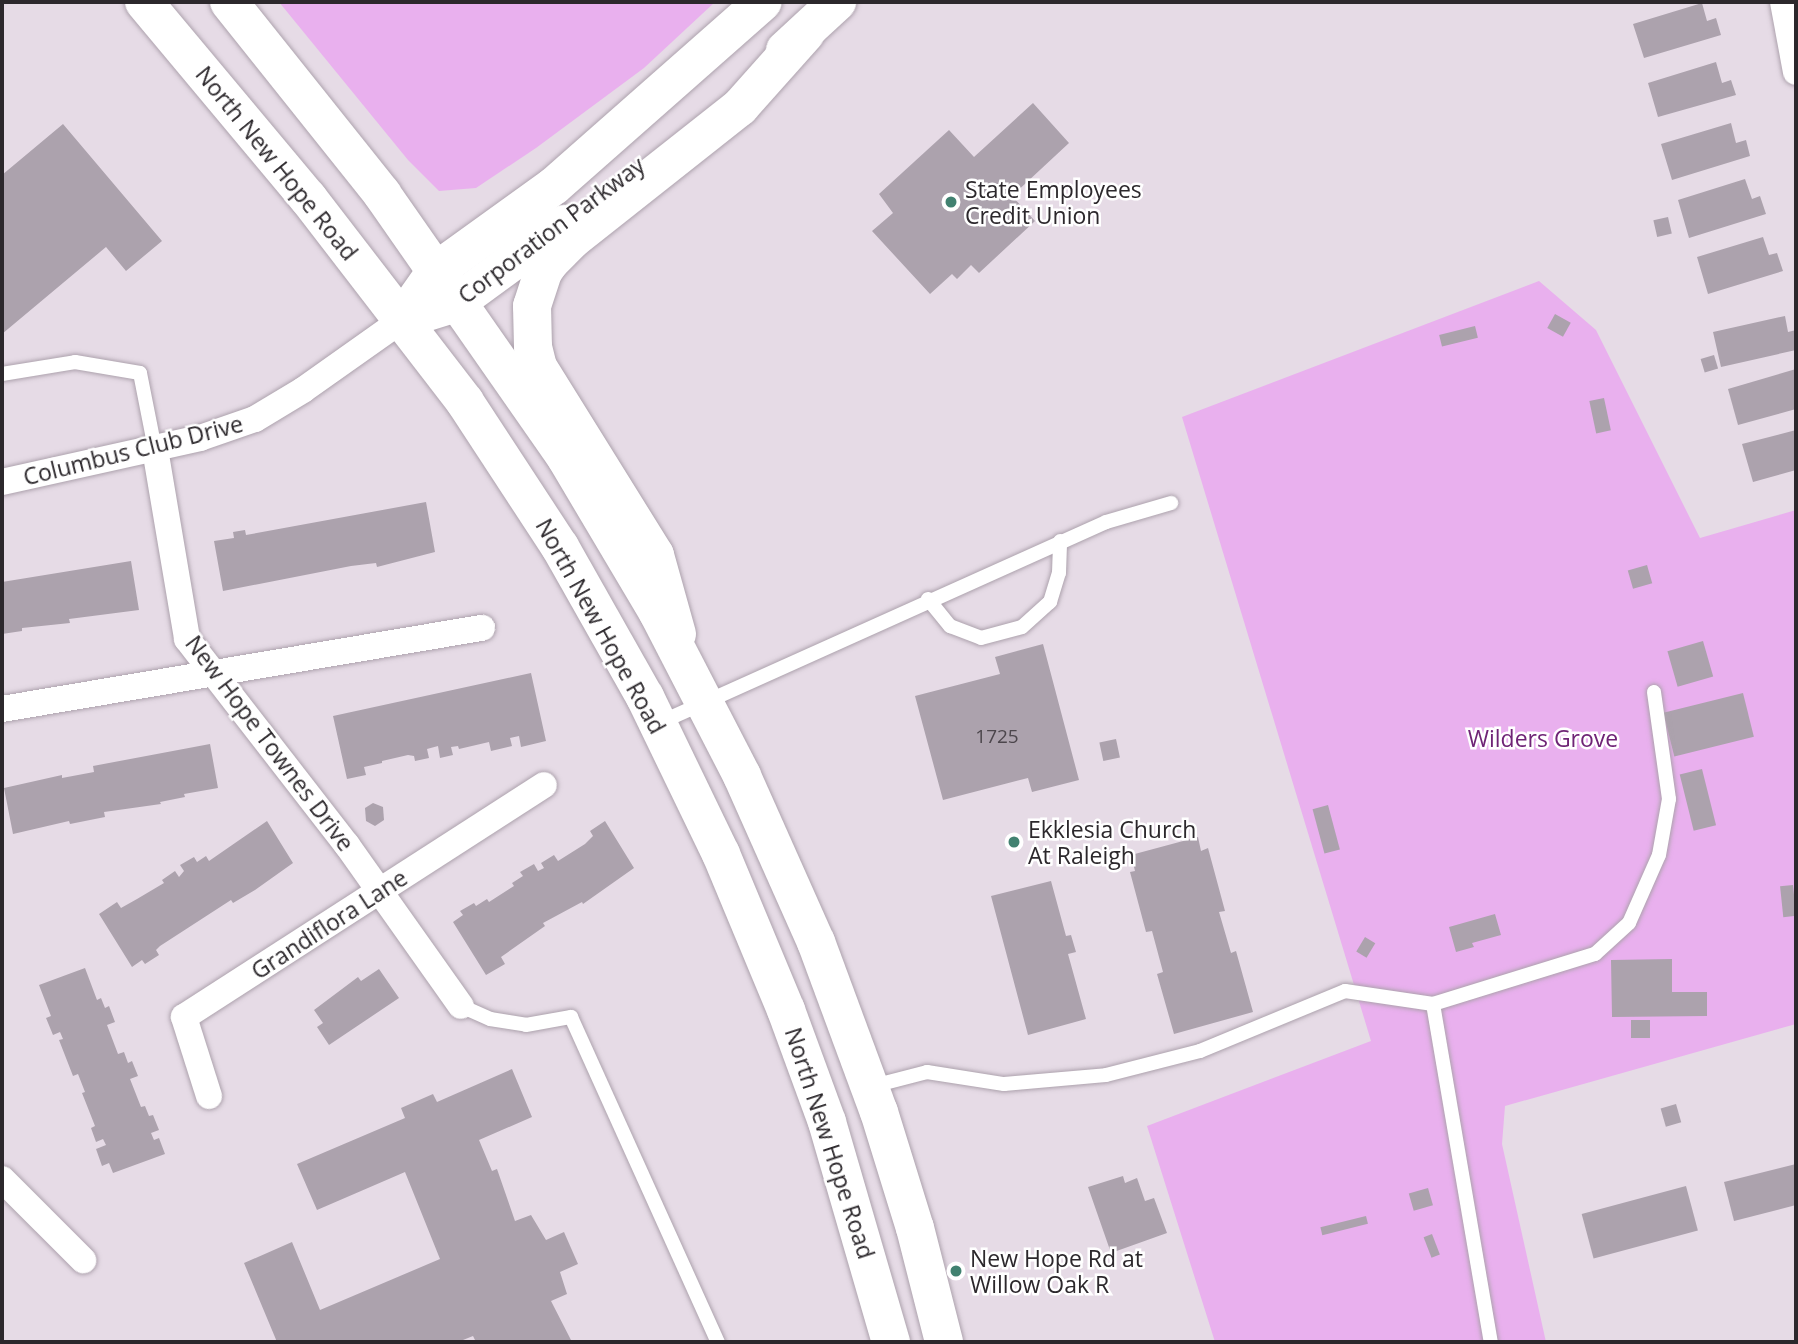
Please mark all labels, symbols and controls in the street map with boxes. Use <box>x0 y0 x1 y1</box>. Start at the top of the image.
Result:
street label: North New Hope Road <box>190 60 364 266</box>
street label: Corporation Parkway <box>452 151 650 309</box>
place label: State Employees Credit Union <box>965 175 1142 229</box>
marker: State Employees Credit Union <box>943 194 959 210</box>
street label: Columbus Club Drive <box>20 409 246 491</box>
street label: North New Hope Road <box>530 514 672 738</box>
street label: New Hope Townes Drive <box>180 630 360 856</box>
park label: Wilders Grove <box>1468 724 1618 752</box>
house number: 1725 <box>975 726 1019 748</box>
place label: Ekklesia Church At Raleigh <box>1028 815 1196 869</box>
marker: Ekklesia Church At Raleigh <box>1006 834 1022 850</box>
street label: Grandiflora Lane <box>246 863 412 985</box>
street label: North New Hope Road <box>780 1024 880 1262</box>
place label: New Hope Rd at Willow Oak R <box>970 1244 1143 1298</box>
marker: New Hope Rd at Willow Oak R <box>948 1263 964 1279</box>

